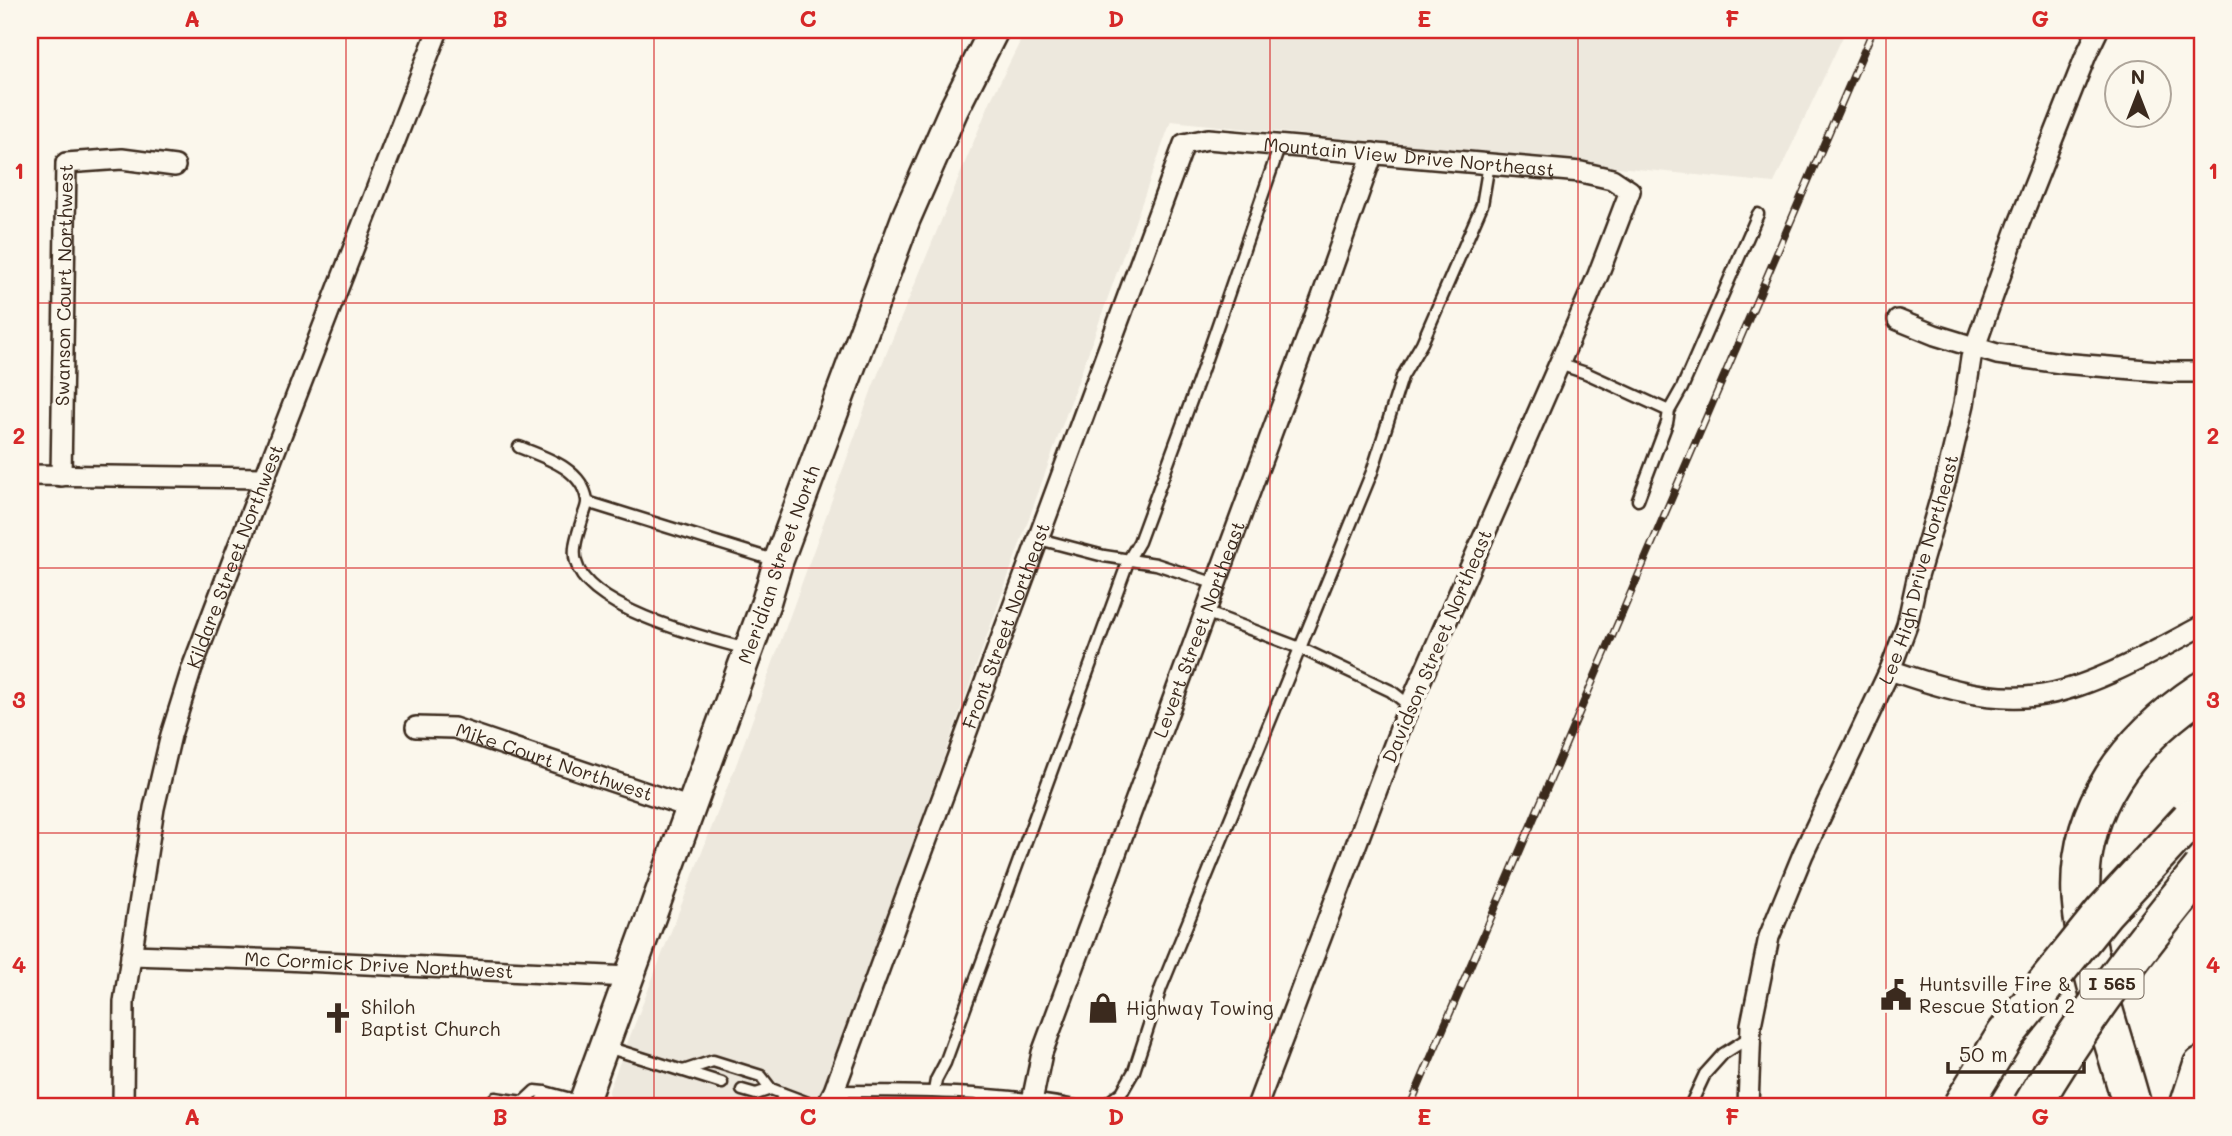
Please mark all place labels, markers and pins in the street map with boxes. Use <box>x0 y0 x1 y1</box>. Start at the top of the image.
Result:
place label: Huntsville Fire & Rescue Station 2 <box>1919 971 2075 1018</box>
public building icon: Huntsville Fire & Rescue Station 2 <box>1879 978 1913 1012</box>
shop icon: Highway Towing <box>1086 991 1120 1025</box>
place label: Shiloh Baptist Church <box>361 994 500 1041</box>
place label: Highway Towing <box>1126 995 1274 1020</box>
church icon: Shiloh Baptist Church <box>321 1001 355 1035</box>

